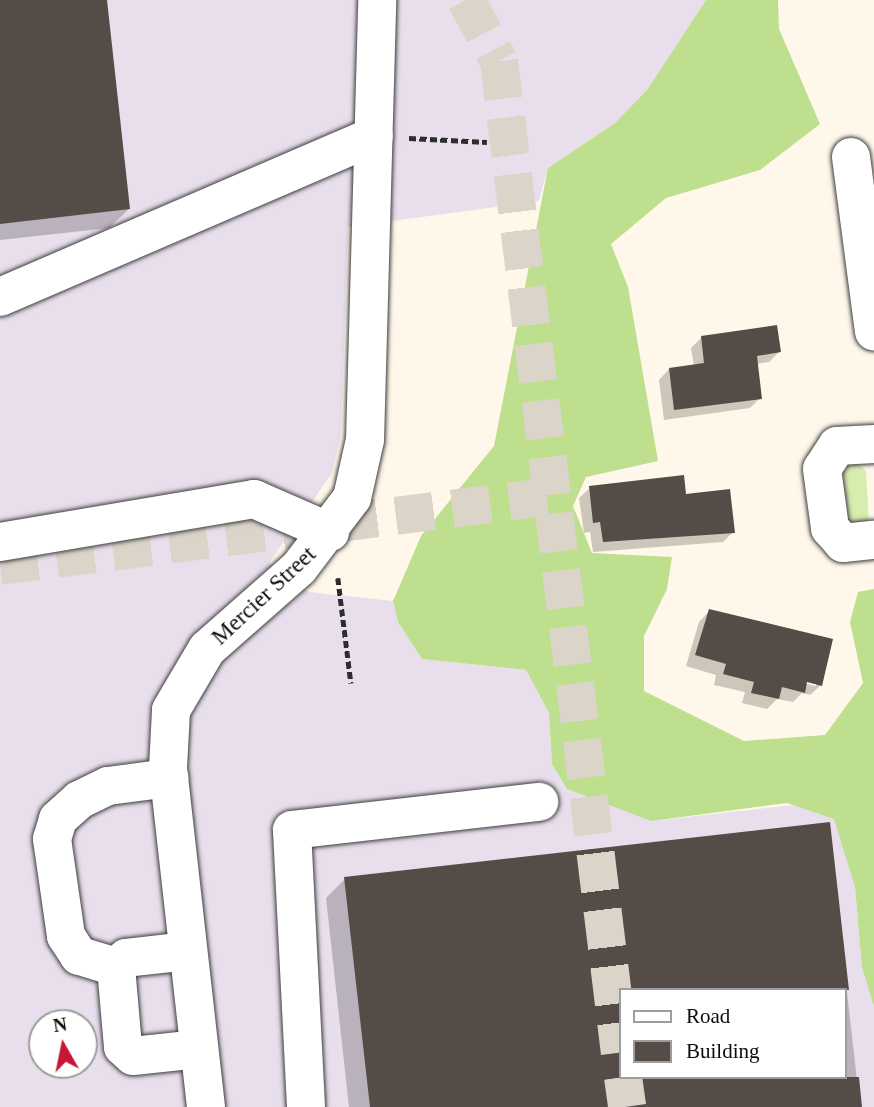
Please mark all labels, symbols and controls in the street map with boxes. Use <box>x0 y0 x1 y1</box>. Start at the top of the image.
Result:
street label: Mercier Street <box>206 541 322 651</box>
legend <box>618 988 846 1079</box>
text: Road <box>686 1004 730 1028</box>
north arrow <box>28 1009 98 1079</box>
text: N <box>52 1013 68 1036</box>
text: Building <box>686 1039 760 1063</box>

